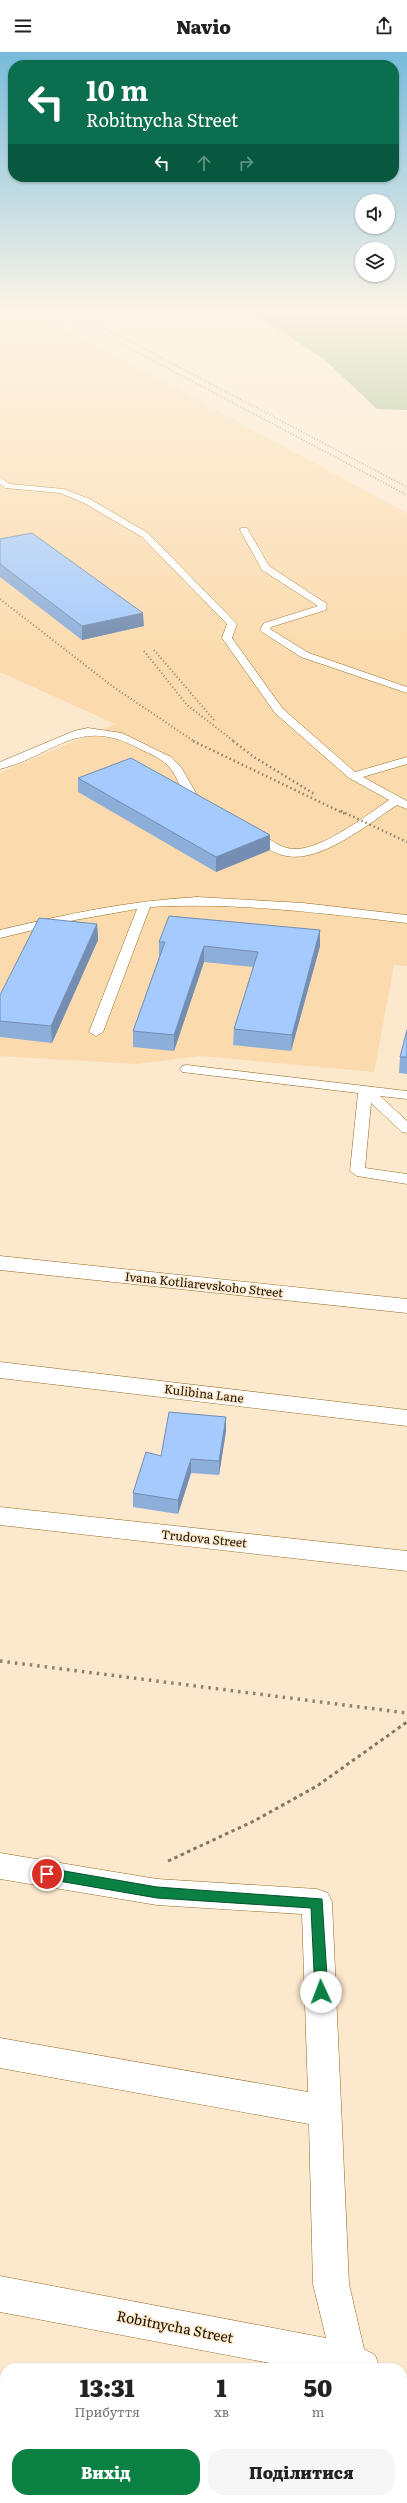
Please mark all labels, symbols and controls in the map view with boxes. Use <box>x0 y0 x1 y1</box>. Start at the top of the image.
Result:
text: Navio <box>176 13 231 40</box>
icon: menu <box>12 15 34 37</box>
icon: share <box>373 15 395 37</box>
text: 10 m <box>86 68 148 110</box>
icon: left <box>20 76 72 128</box>
text: Robitnycha Street <box>86 106 238 133</box>
icon: left <box>151 152 173 174</box>
icon: ahead <box>193 152 215 174</box>
icon: right <box>235 152 257 174</box>
map controls <box>355 194 395 282</box>
button: sound <box>355 194 395 234</box>
button: layers <box>355 242 395 282</box>
street label: Ivana Kotliarevskoho Street <box>124 1267 284 1301</box>
street label: Kulibina Lane <box>163 1379 245 1407</box>
street label: Trudova Street <box>160 1525 248 1551</box>
pin <box>30 1857 64 1891</box>
icon: arrive <box>36 1863 58 1885</box>
position arrow <box>300 1971 342 2013</box>
street label: Robitnycha Street <box>115 2305 236 2347</box>
text: 13:31 <box>80 2369 135 2404</box>
text: 1 <box>217 2369 227 2404</box>
text: 50 <box>304 2369 332 2404</box>
text: Прибуття <box>75 2402 140 2421</box>
text: хв <box>214 2402 229 2421</box>
text: m <box>312 2402 324 2421</box>
button: Вихід <box>12 2449 200 2495</box>
button: Поділитися <box>208 2449 395 2495</box>

